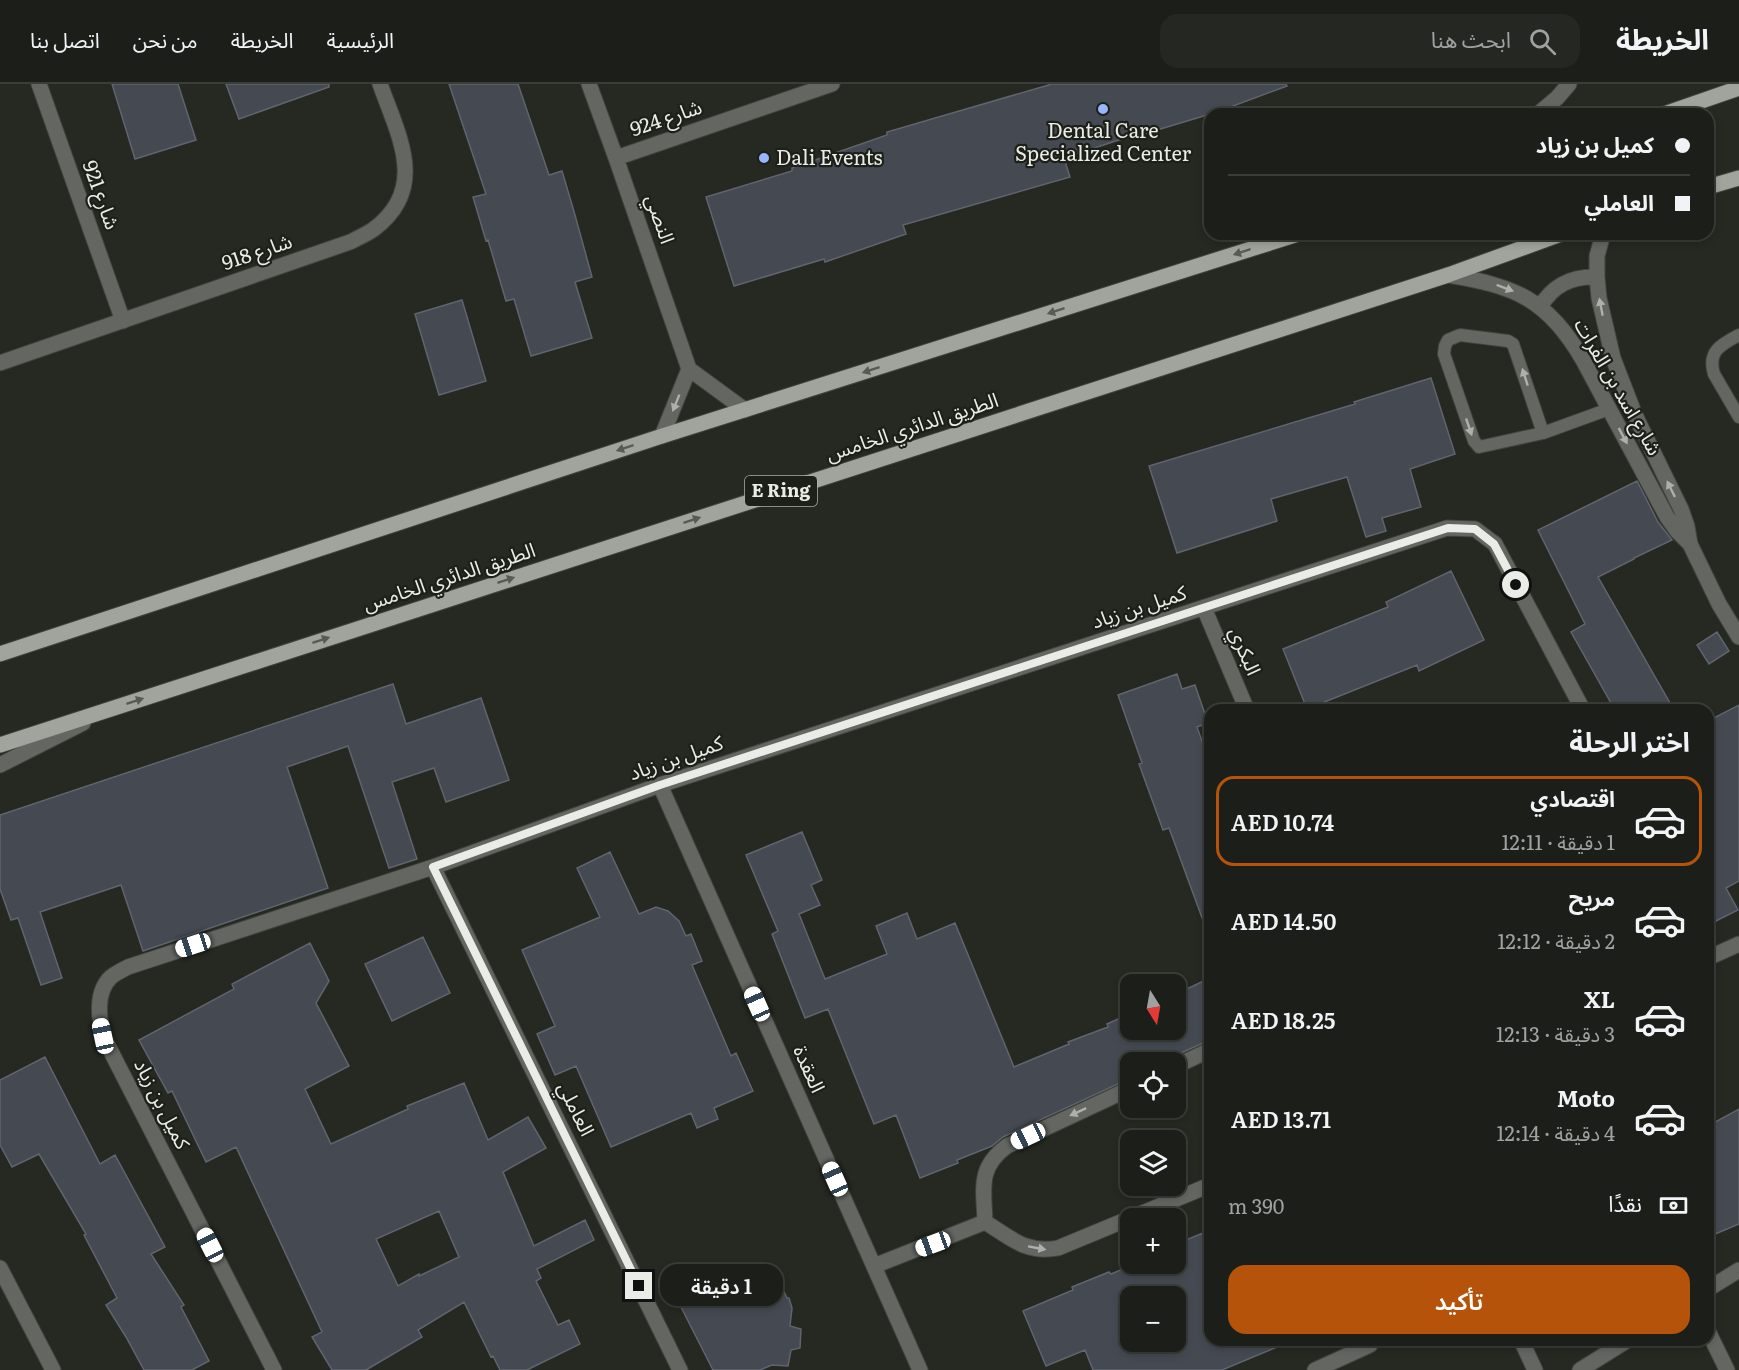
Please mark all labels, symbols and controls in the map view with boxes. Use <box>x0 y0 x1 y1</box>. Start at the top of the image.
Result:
search box <box>1160 14 1580 68</box>
text: الخريطة <box>1616 17 1709 59</box>
text: ابحث هنا <box>1431 22 1511 55</box>
text: اتصل بنا <box>30 23 100 54</box>
text: من نحن <box>133 23 198 54</box>
text: الخريطة <box>231 23 294 54</box>
text: الرئيسية <box>327 23 394 54</box>
icon: search <box>1526 25 1559 58</box>
street label: شارع 924 <box>625 90 706 144</box>
marker: Dental Care Specialized Center <box>1096 102 1110 116</box>
place label: Dental Care Specialized Center <box>1015 114 1192 167</box>
text: كميل بن زياد <box>1536 127 1654 160</box>
place label: Dali Events <box>776 141 883 171</box>
marker: Dali Events <box>757 151 771 165</box>
street label: شارع 921 <box>75 156 129 234</box>
text: العاملي <box>1584 185 1654 218</box>
street label: النصي <box>637 190 684 248</box>
street label: شارع 918 <box>217 224 296 278</box>
one-way arrow <box>1233 248 1251 257</box>
one-way arrow <box>1496 283 1514 293</box>
one-way arrow <box>1596 298 1605 317</box>
one-way arrow <box>1047 307 1065 316</box>
street label: شارع اسد بن الفرات <box>1567 312 1671 461</box>
one-way arrow <box>862 366 880 375</box>
one-way arrow <box>1520 368 1529 386</box>
street label: الطريق الدائري الخامس <box>821 383 1002 470</box>
one-way arrow <box>671 394 681 412</box>
one-way arrow <box>1465 418 1474 436</box>
one-way arrow <box>1618 427 1628 444</box>
one-way arrow <box>616 444 634 454</box>
road number: E Ring <box>745 476 817 506</box>
one-way arrow <box>1666 480 1675 497</box>
one-way arrow <box>683 515 701 524</box>
street label: الطريق الدائري الخامس <box>358 533 539 620</box>
route start <box>1502 571 1529 598</box>
one-way arrow <box>497 575 515 585</box>
street label: كميل بن زياد <box>1087 575 1190 634</box>
street label: البكري <box>1221 621 1270 680</box>
one-way arrow <box>312 635 330 645</box>
one-way arrow <box>126 695 144 705</box>
text: اختر الرحلة <box>1569 720 1690 760</box>
street label: كميل بن زياد <box>624 726 727 786</box>
text: اقتصادي <box>1530 781 1615 814</box>
icon: car <box>1633 794 1687 848</box>
text: AED 10.74 <box>1231 805 1334 838</box>
text: 1 دقيقة · 12:11 <box>1501 826 1615 856</box>
text: مريح <box>1569 880 1615 913</box>
icon: car <box>1633 893 1687 947</box>
text: AED 14.50 <box>1231 904 1336 937</box>
text: 2 دقيقة · 12:12 <box>1497 925 1615 955</box>
car <box>173 931 213 959</box>
north arrow <box>1120 974 1186 1040</box>
map controls <box>1120 974 1186 1352</box>
text: XL <box>1584 982 1615 1015</box>
car <box>741 984 773 1024</box>
icon: car <box>1633 992 1687 1046</box>
text: AED 18.25 <box>1231 1003 1335 1036</box>
car <box>90 1017 116 1055</box>
text: 3 دقيقة · 12:13 <box>1496 1018 1615 1048</box>
street label: العقدة <box>787 1040 835 1097</box>
button: locate <box>1120 1052 1186 1118</box>
street label: كميل بن زياد <box>128 1053 200 1154</box>
street label: العاملي <box>549 1076 604 1142</box>
text: Moto <box>1557 1081 1615 1114</box>
icon: car <box>1633 1091 1687 1145</box>
text: AED 13.71 <box>1231 1102 1331 1135</box>
one-way arrow <box>1070 1108 1087 1117</box>
text: 4 دقيقة · 12:14 <box>1496 1117 1615 1147</box>
car <box>1008 1120 1048 1152</box>
button: layers <box>1120 1130 1186 1196</box>
car <box>819 1159 851 1199</box>
text: نقدًا <box>1608 1186 1642 1219</box>
icon: cash <box>1657 1189 1690 1222</box>
text: 390 m <box>1228 1190 1284 1220</box>
button: + <box>1120 1208 1186 1274</box>
car <box>194 1225 226 1265</box>
car <box>913 1229 953 1259</box>
one-way arrow <box>1028 1244 1047 1253</box>
callout: 1 دقيقة <box>660 1265 783 1307</box>
button: تأكيد <box>1228 1265 1690 1334</box>
text: 1 دقيقة <box>691 1270 752 1300</box>
route end <box>625 1272 652 1299</box>
button: − <box>1120 1286 1186 1352</box>

